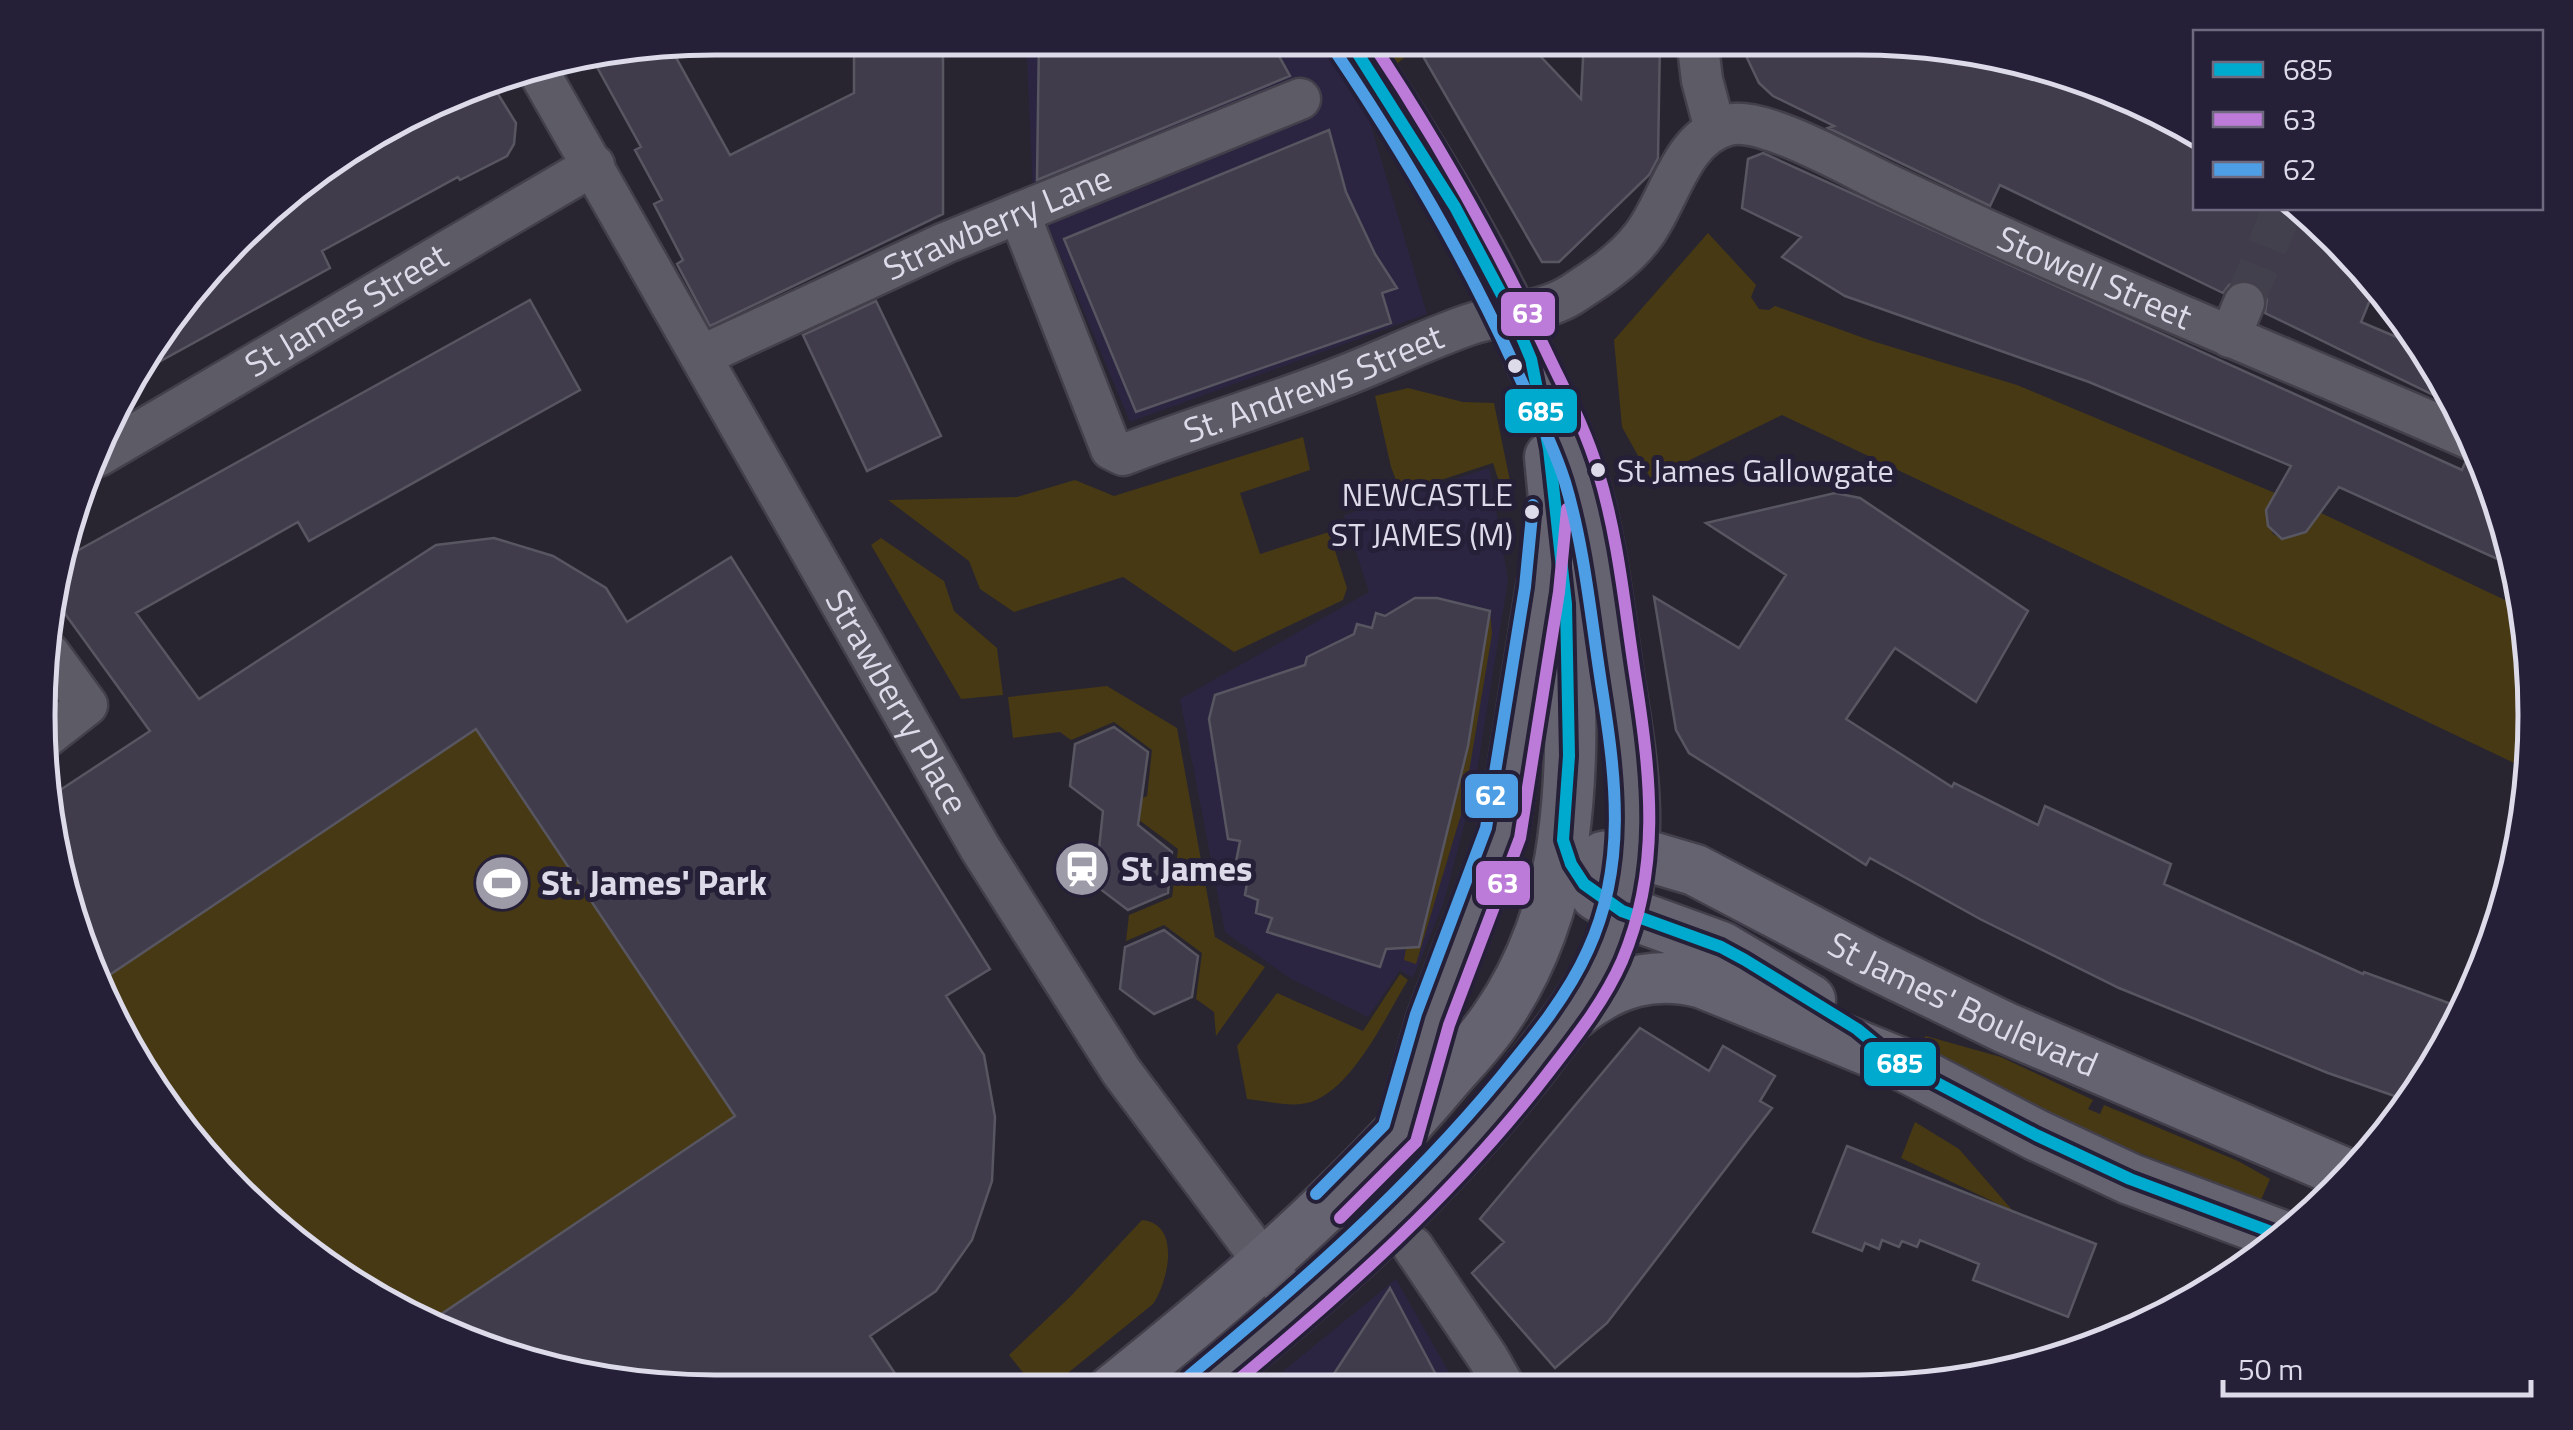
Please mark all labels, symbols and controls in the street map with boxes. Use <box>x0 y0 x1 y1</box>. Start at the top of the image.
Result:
legend <box>2193 30 2543 210</box>
text: 685 <box>2283 46 2333 92</box>
text: 63 <box>2283 96 2317 142</box>
text: 62 <box>2283 146 2317 192</box>
street label: Strawberry Lane <box>874 150 1119 294</box>
street label: Stowell Street <box>1989 210 2201 343</box>
street label: St James Street <box>234 229 458 390</box>
line badge: 63 <box>1499 290 1557 338</box>
text: 63 <box>1512 291 1544 334</box>
street label: St. Andrews Street <box>1176 309 1451 457</box>
unlabelled marker <box>1505 356 1525 376</box>
line badge: 685 <box>1503 387 1579 435</box>
text: 685 <box>1517 389 1565 432</box>
place label: St James Gallowgate <box>1617 446 1894 494</box>
marker: St James Gallowgate <box>1588 460 1608 480</box>
place label: NEWCASTLE ST JAMES (M) <box>1331 470 1513 558</box>
marker: NEWCASTLE ST JAMES (M) <box>1522 502 1542 522</box>
street label: Strawberry Place <box>812 578 983 824</box>
line badge: 62 <box>1463 772 1520 820</box>
text: 62 <box>1475 773 1507 816</box>
station icon: St James <box>1052 839 1112 899</box>
place label: St James <box>1121 841 1253 895</box>
sports icon: St. James' Park <box>472 853 532 913</box>
place label: St. James' Park <box>541 855 767 909</box>
line badge: 63 <box>1474 859 1532 907</box>
text: 63 <box>1487 861 1519 904</box>
street label: St James' Boulevard <box>1819 917 2107 1090</box>
line badge: 685 <box>1862 1040 1938 1088</box>
text: 685 <box>1876 1041 1924 1084</box>
scale bar <box>2223 1335 2530 1397</box>
text: 50 m <box>2238 1346 2303 1392</box>

